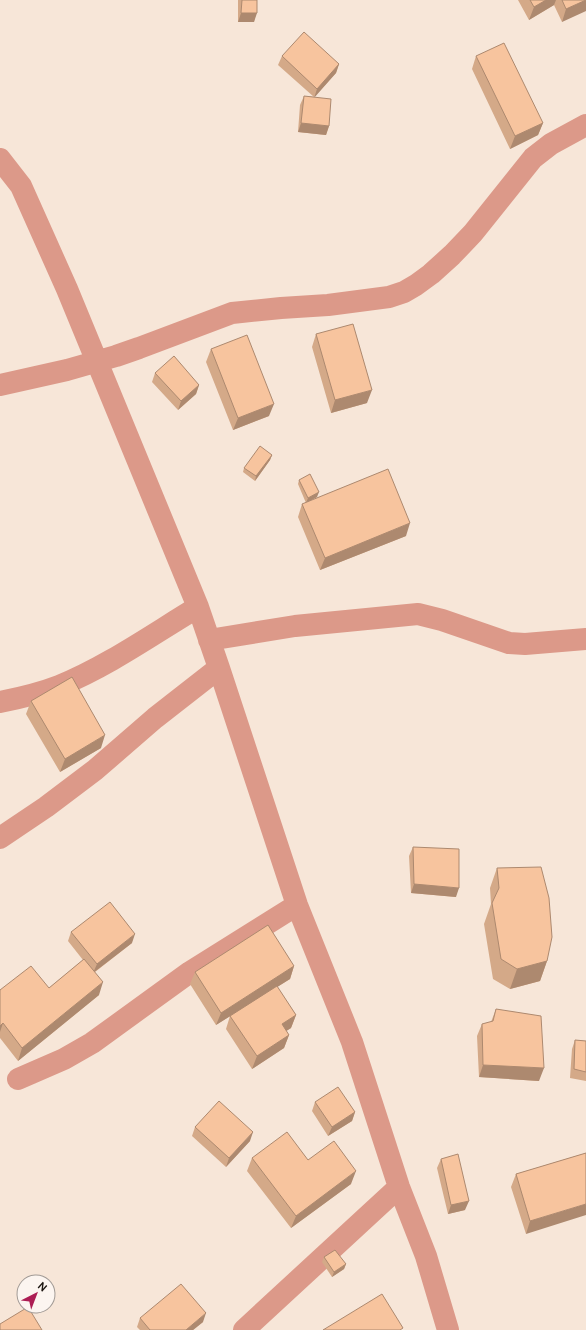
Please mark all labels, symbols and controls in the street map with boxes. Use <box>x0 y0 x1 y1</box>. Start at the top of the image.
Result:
north arrow <box>16 1274 56 1314</box>
text: N <box>35 1279 50 1294</box>

